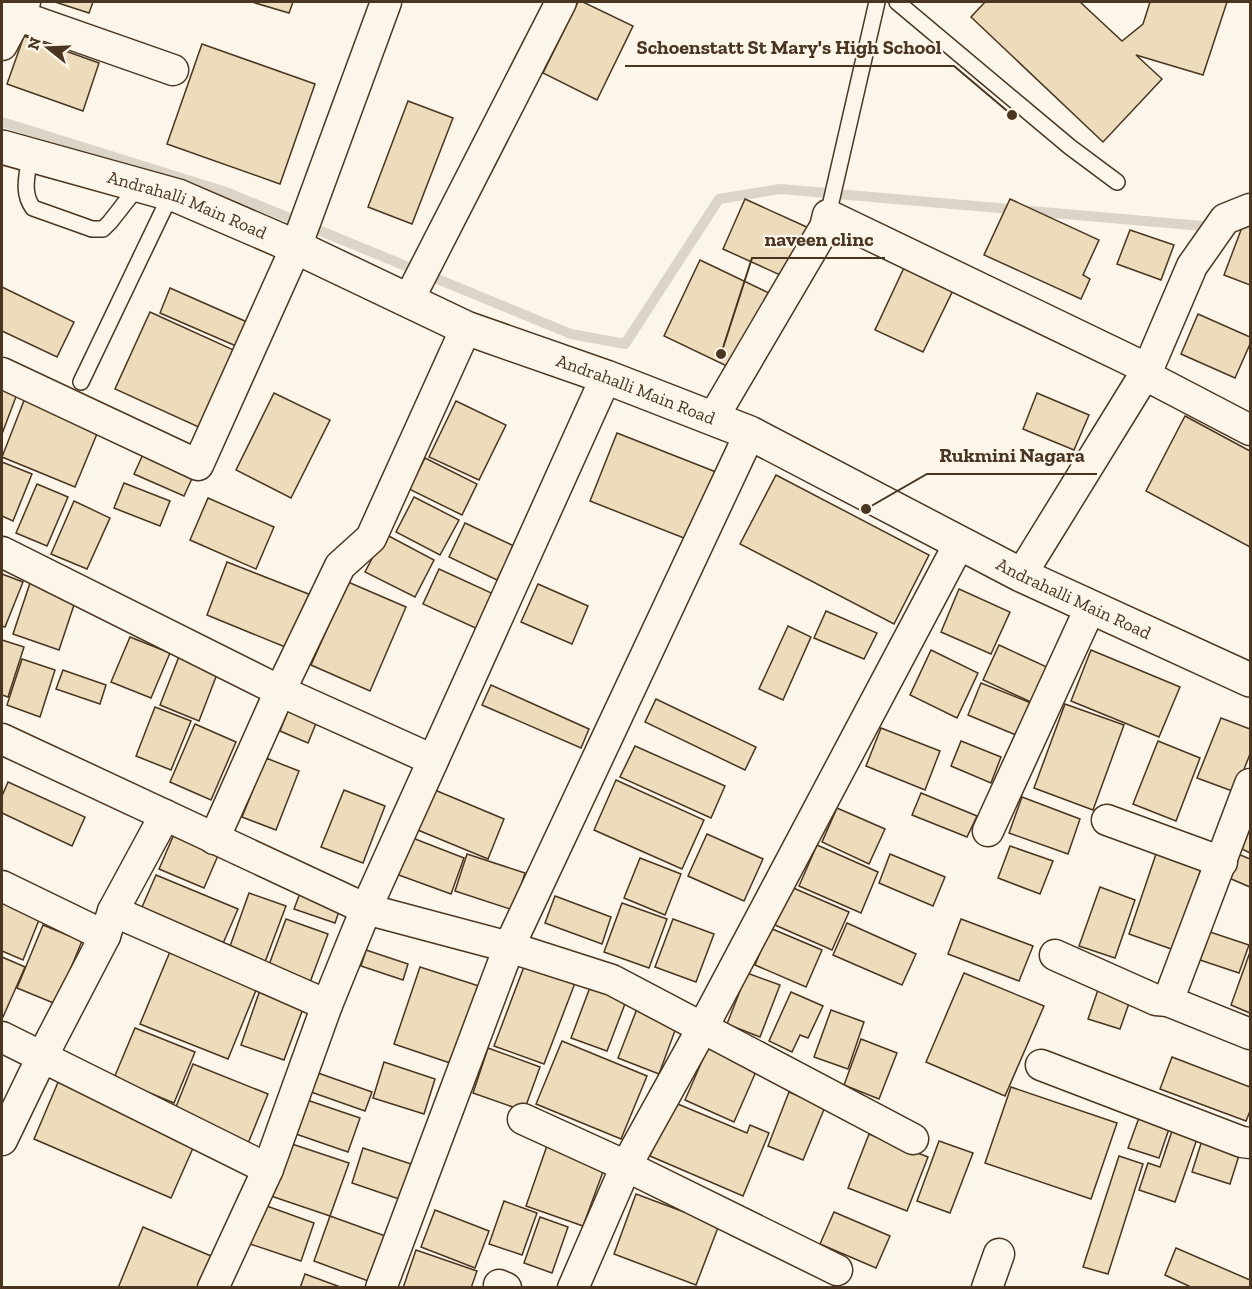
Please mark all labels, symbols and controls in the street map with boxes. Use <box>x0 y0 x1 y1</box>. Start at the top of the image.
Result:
north arrow <box>18 18 78 78</box>
callout: Schoenstatt St Mary's High School <box>625 28 954 66</box>
text: N <box>23 35 45 52</box>
text: Schoenstatt St Mary's High School <box>637 35 942 59</box>
street label: Andrahalli Main Road <box>105 166 270 244</box>
callout: naveen clinc <box>752 220 885 258</box>
text: naveen clinc <box>764 227 874 251</box>
street label: Andrahalli Main Road <box>553 349 718 429</box>
callout: Rukmini Nagara <box>927 436 1097 474</box>
text: Rukmini Nagara <box>939 443 1085 467</box>
street label: Andrahalli Main Road <box>992 553 1155 644</box>

